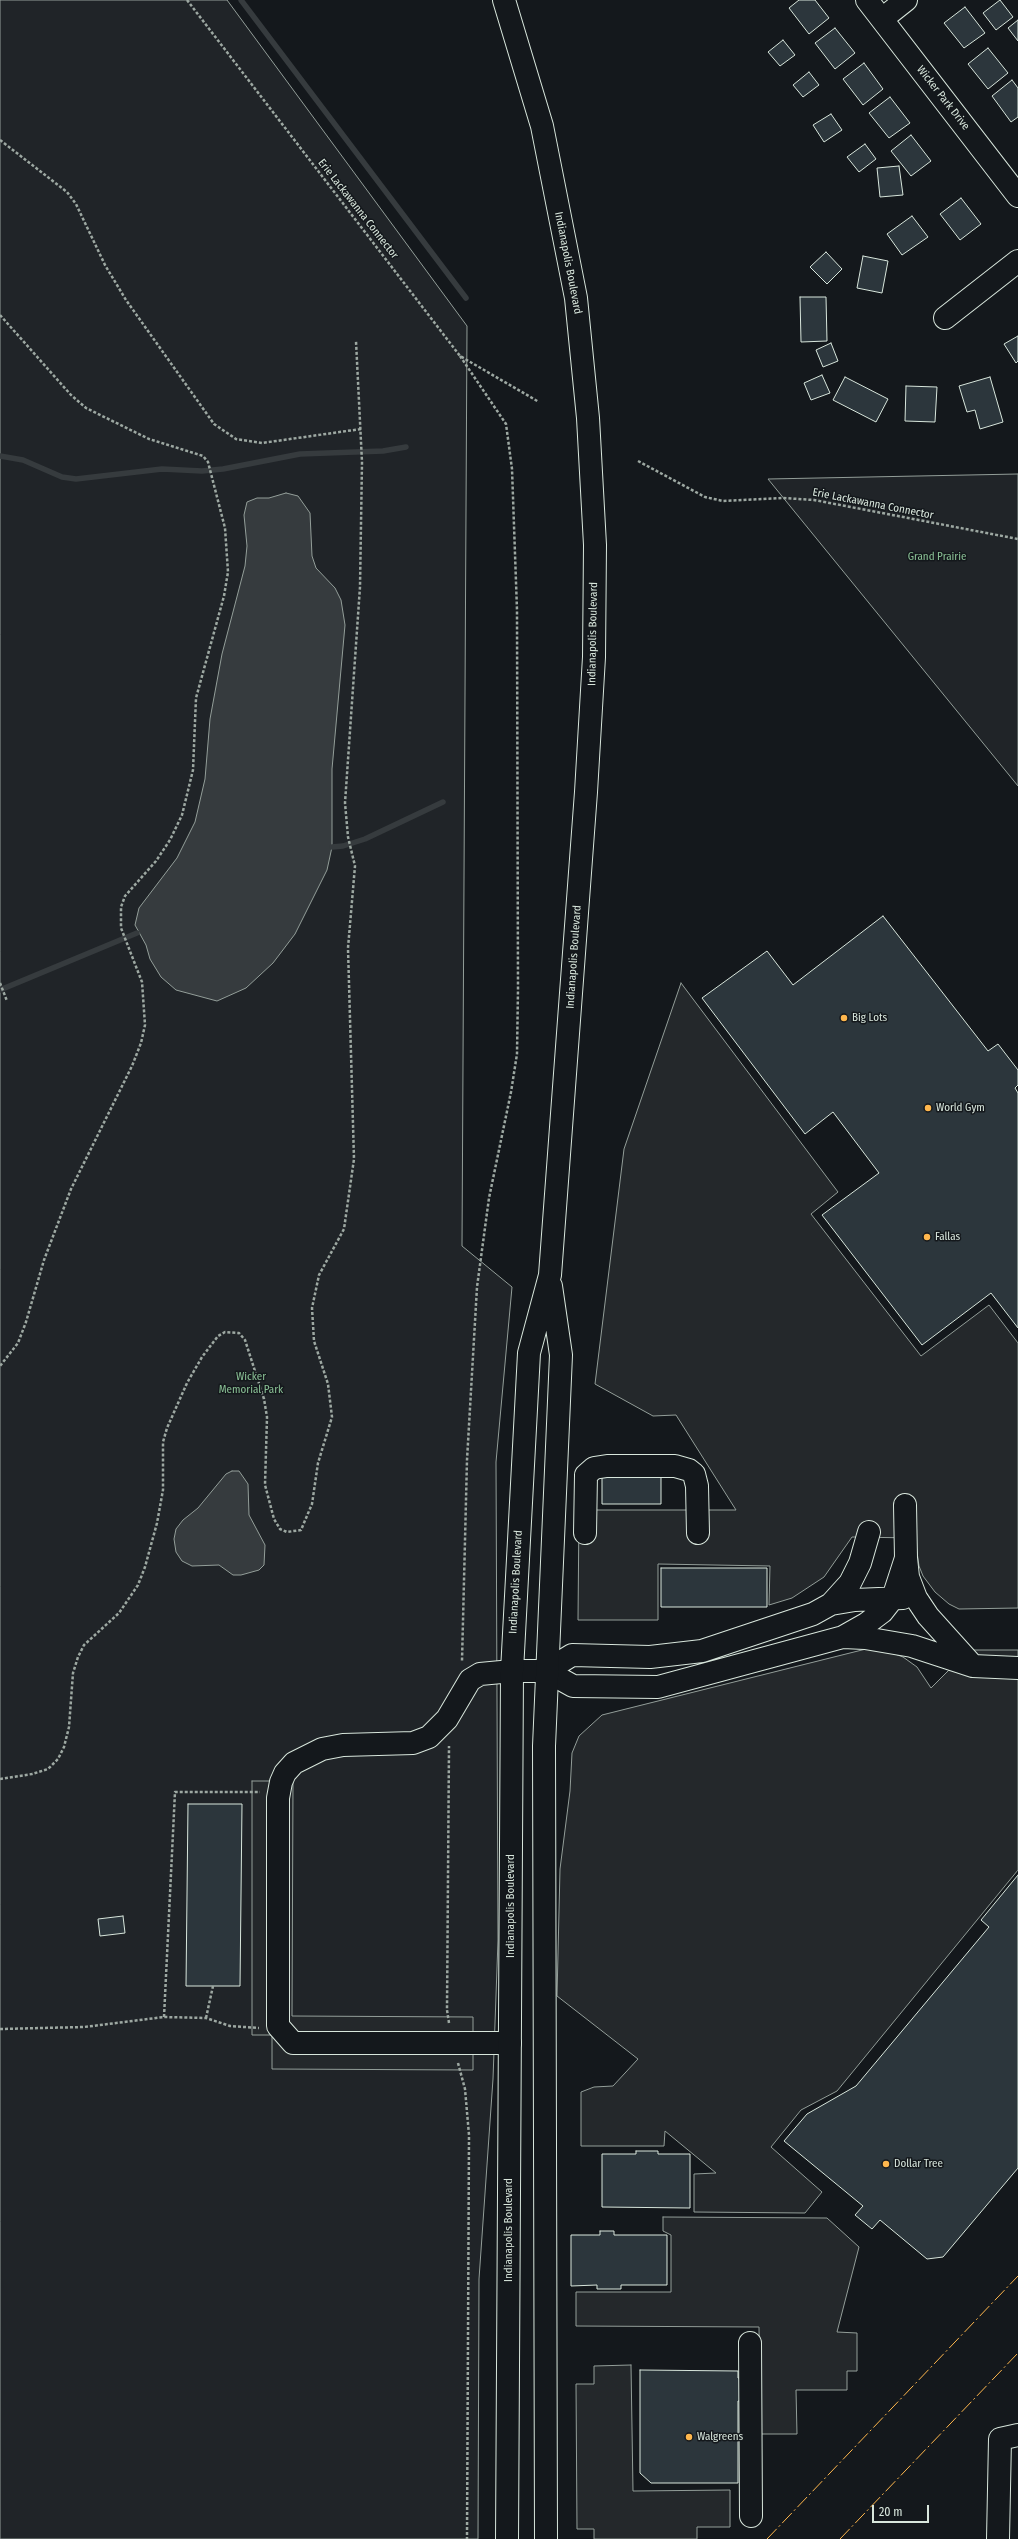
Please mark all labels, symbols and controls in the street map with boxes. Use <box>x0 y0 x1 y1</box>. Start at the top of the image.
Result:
street label: Wicker Park Drive <box>914 63 972 133</box>
street label: Erie Lackawanna Connector <box>315 157 401 261</box>
street label: Indianapolis Boulevard <box>552 211 584 315</box>
street label: Erie Lackawanna Connector <box>811 486 935 522</box>
park label: Grand Prairie <box>908 550 966 564</box>
street label: Indianapolis Boulevard <box>585 582 601 686</box>
street label: Indianapolis Boulevard <box>564 905 584 1009</box>
place label: Big Lots <box>852 1011 887 1025</box>
marker: Big Lots <box>839 1013 849 1023</box>
place label: World Gym <box>936 1101 985 1115</box>
marker: World Gym <box>923 1103 933 1113</box>
place label: Fallas <box>935 1230 960 1244</box>
marker: Fallas <box>922 1232 932 1242</box>
park label: Wicker Memorial Park <box>219 1370 283 1396</box>
street label: Indianapolis Boulevard <box>507 1530 525 1634</box>
street label: Indianapolis Boulevard <box>504 1854 518 1958</box>
place label: Dollar Tree <box>894 2157 943 2171</box>
marker: Dollar Tree <box>881 2159 891 2169</box>
street label: Indianapolis Boulevard <box>502 2178 516 2282</box>
place label: Walgreens <box>697 2430 743 2444</box>
marker: Walgreens <box>684 2432 694 2442</box>
scale bar <box>874 2497 931 2523</box>
text: 20 m <box>879 2505 903 2519</box>

